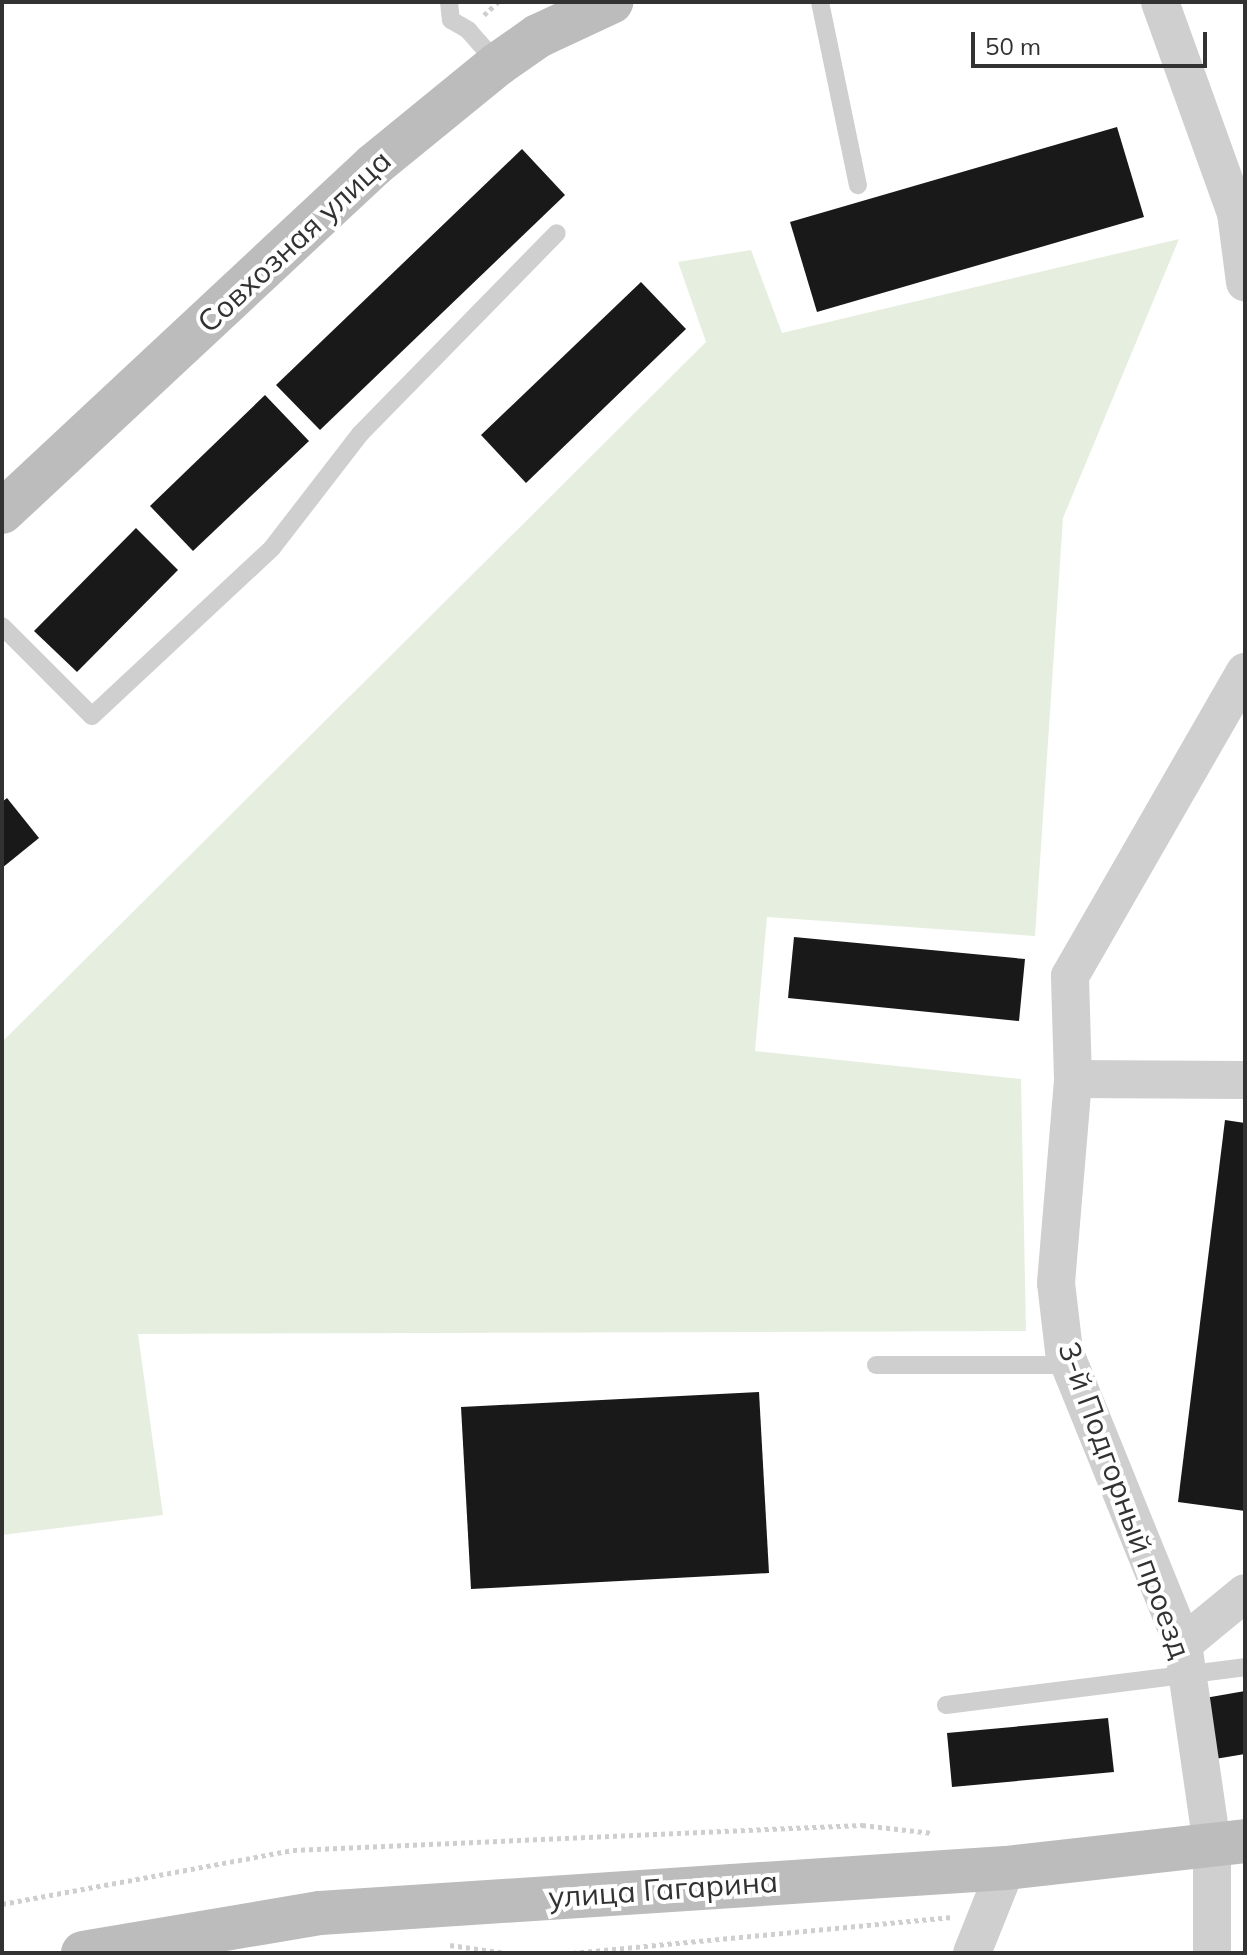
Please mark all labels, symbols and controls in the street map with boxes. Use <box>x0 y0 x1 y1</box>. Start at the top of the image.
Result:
scale bar <box>975 16 1211 66</box>
text: 50 m <box>985 31 1041 61</box>
street label: Совхозная улица <box>190 142 398 340</box>
street label: 3-й Подгорный проезд <box>1051 1337 1199 1663</box>
street label: улица Гагарина <box>547 1863 779 1915</box>

